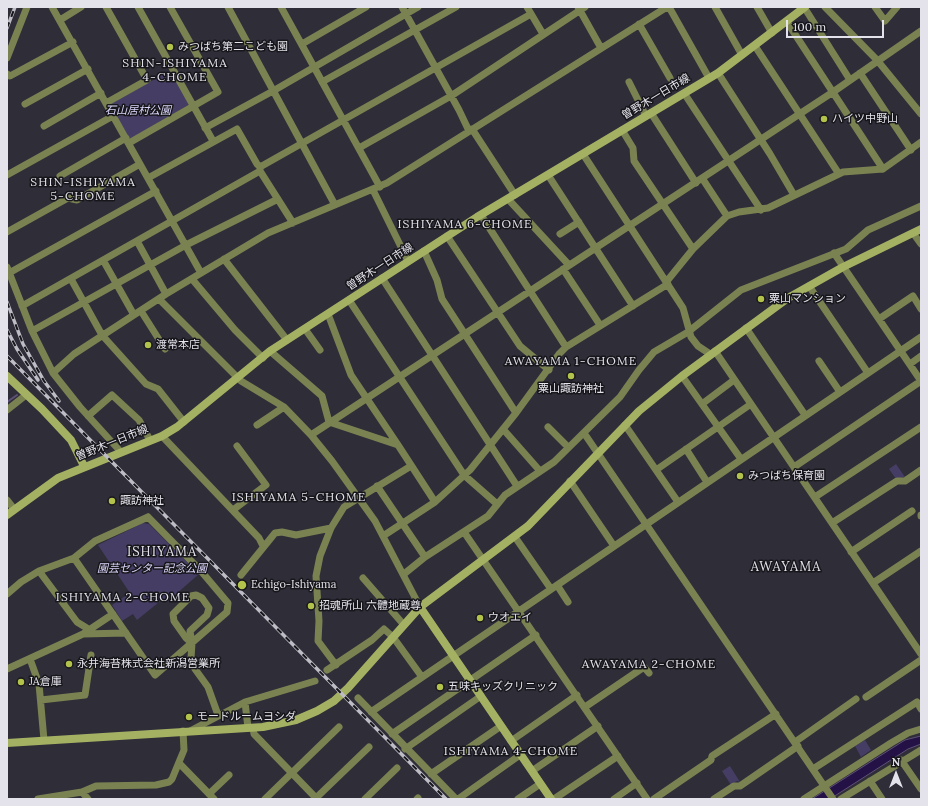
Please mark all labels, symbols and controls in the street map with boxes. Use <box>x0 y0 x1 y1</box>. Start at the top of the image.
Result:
scale bar <box>788 12 886 38</box>
text: 100 m <box>793 19 826 34</box>
place label: みつばち第二こども園 <box>178 40 288 54</box>
marker: みつばち第二こども園 <box>165 42 175 52</box>
district label: SHIN-ISHIYAMA 4-CHOME <box>122 57 228 85</box>
street label: 曽野木一日市線 <box>620 72 692 122</box>
park label: 石山居村公園 <box>105 104 171 118</box>
place label: ハイツ中野山 <box>832 112 898 126</box>
marker: ハイツ中野山 <box>819 114 829 124</box>
district label: SHIN-ISHIYAMA 5-CHOME <box>30 176 136 204</box>
district label: ISHIYAMA 6-CHOME <box>398 218 532 232</box>
street label: 曽野木一日市線 <box>344 240 416 294</box>
place label: 粟山マンション <box>769 292 846 306</box>
marker: 粟山マンション <box>756 294 766 304</box>
place label: 渡常本店 <box>156 338 200 352</box>
marker: 渡常本店 <box>143 340 153 350</box>
district label: AWAYAMA 1-CHOME <box>505 355 637 369</box>
marker: 粟山諏訪神社 <box>566 371 576 381</box>
place label: 粟山諏訪神社 <box>538 382 604 396</box>
street label: 曽野木一日市線 <box>74 422 150 464</box>
place label: みつばち保育園 <box>748 469 825 483</box>
marker: みつばち保育園 <box>735 471 745 481</box>
district label: ISHIYAMA 5-CHOME <box>232 491 366 505</box>
place label: 諏訪神社 <box>120 494 164 508</box>
marker: 諏訪神社 <box>107 496 117 506</box>
district label: ISHIYAMA <box>127 544 197 560</box>
district label: AWAYAMA <box>751 559 821 575</box>
park label: 園芸センター記念公園 <box>97 562 207 576</box>
place label: Echigo-Ishiyama <box>251 578 336 592</box>
marker: Echigo-Ishiyama <box>236 579 248 591</box>
district label: ISHIYAMA 2-CHOME <box>56 591 190 605</box>
place label: 招魂所山 六體地蔵尊 <box>319 599 421 613</box>
marker: 招魂所山 六體地蔵尊 <box>306 601 316 611</box>
place label: ウオエイ <box>488 611 532 625</box>
marker: ウオエイ <box>475 613 485 623</box>
place label: 永井海苔株式会社新潟営業所 <box>77 657 220 671</box>
district label: AWAYAMA 2-CHOME <box>582 658 716 672</box>
marker: 永井海苔株式会社新潟営業所 <box>64 659 74 669</box>
place label: JA倉庫 <box>29 675 62 689</box>
marker: JA倉庫 <box>16 677 26 687</box>
place label: 五味キッズクリニック <box>448 680 558 694</box>
marker: 五味キッズクリニック <box>435 682 445 692</box>
place label: モードルームヨシダ <box>197 710 296 724</box>
marker: モードルームヨシダ <box>184 712 194 722</box>
district label: ISHIYAMA 4-CHOME <box>444 745 578 759</box>
north arrow <box>876 754 916 794</box>
text: N <box>892 755 900 769</box>

